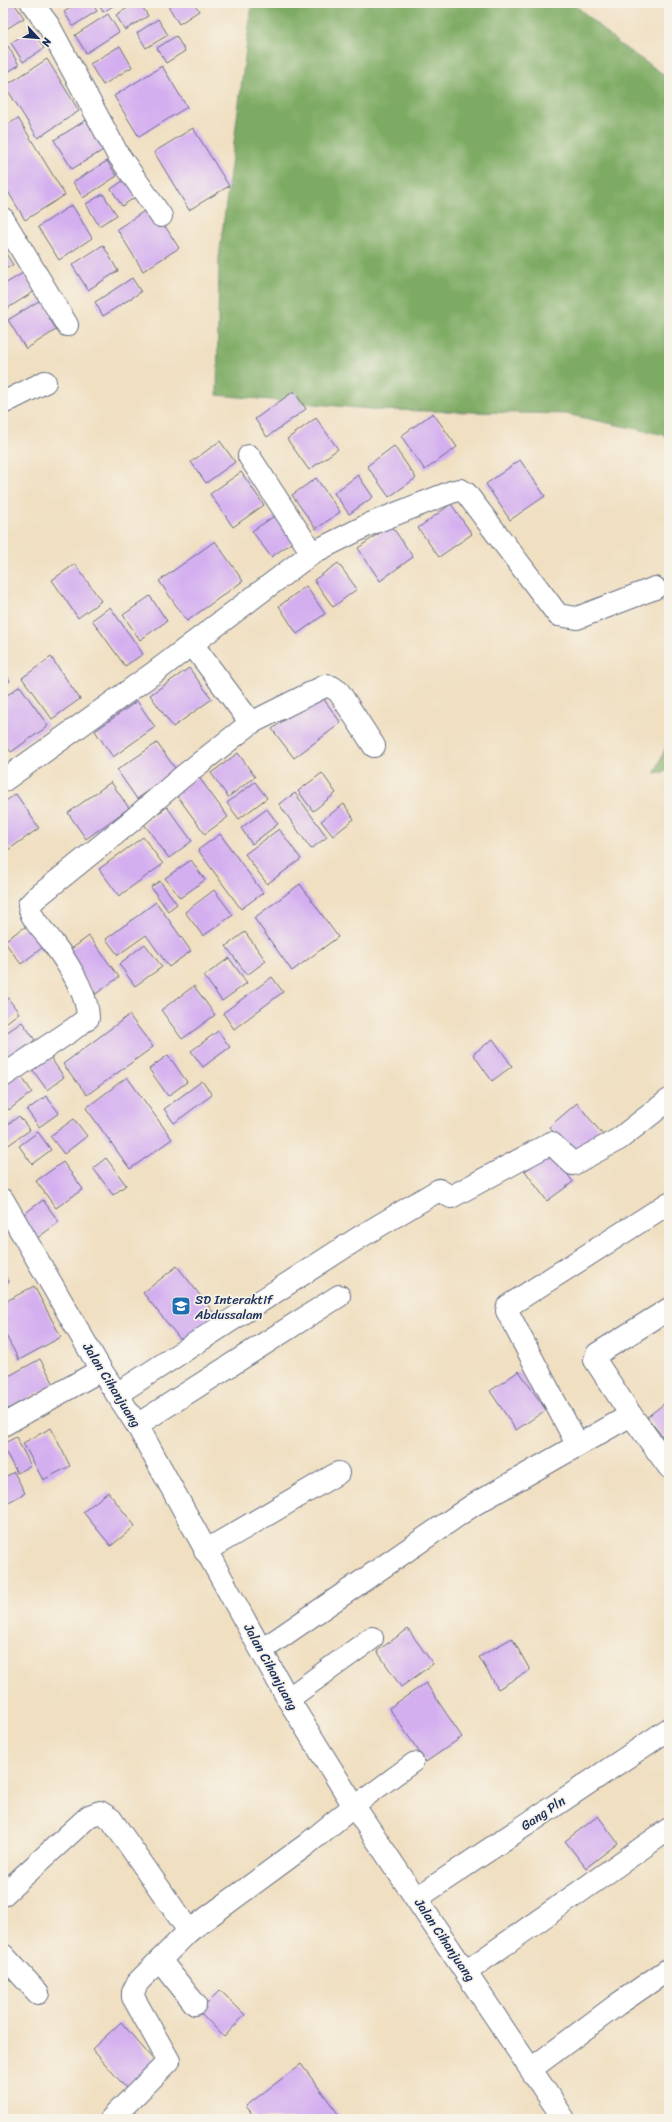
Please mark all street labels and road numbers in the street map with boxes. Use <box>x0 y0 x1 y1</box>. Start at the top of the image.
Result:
street label: Jalan Cihanjuang <box>76 1337 148 1432</box>
street label: Jalan Cihanjuang <box>237 1618 305 1715</box>
street label: Gang Pln <box>516 1790 570 1836</box>
street label: Jalan Cihanjuang <box>408 1893 482 1987</box>

